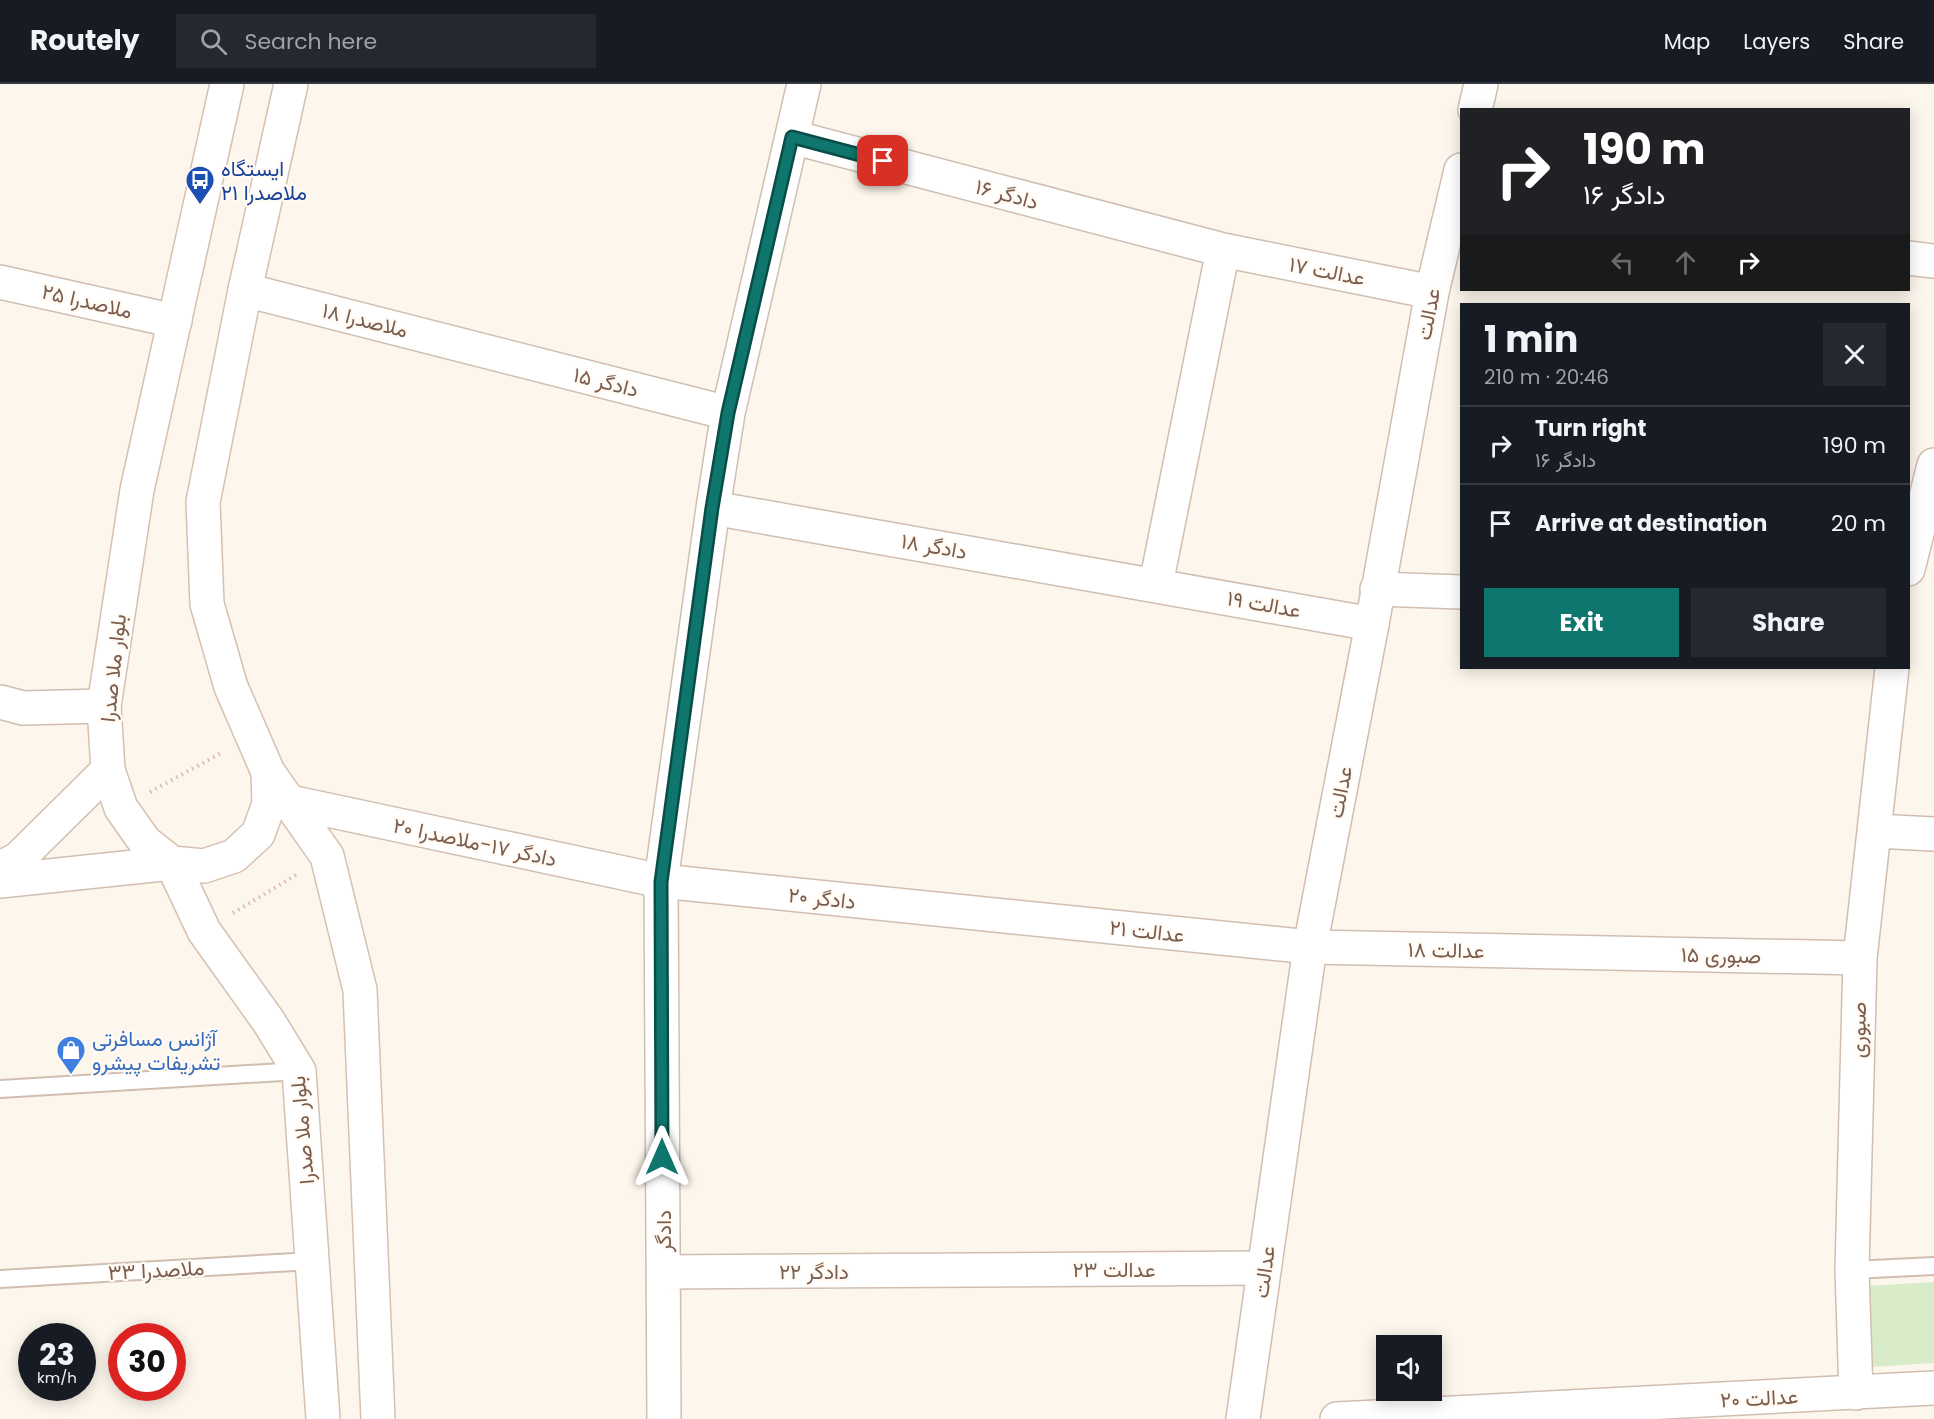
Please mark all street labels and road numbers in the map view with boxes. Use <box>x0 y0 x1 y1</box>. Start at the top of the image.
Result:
street label: دادگر ۱۶ <box>972 172 1042 216</box>
street label: عدالت ۱۷ <box>1287 249 1367 293</box>
street label: ملاصدرا ۲۵ <box>39 277 135 325</box>
street label: عدالت <box>1409 285 1447 343</box>
street label: ملاصدرا ۱۸ <box>319 295 411 345</box>
street label: دادگر ۱۵ <box>570 360 642 404</box>
street label: دادگر ۱۸ <box>899 526 969 566</box>
street label: عدالت ۱۹ <box>1225 583 1303 625</box>
street label: بلوار ملا صدرا <box>93 612 133 724</box>
street label: عدالت <box>1321 763 1359 821</box>
street label: دادگر ۱۷-ملاصدرا ۲۰ <box>391 811 559 873</box>
street label: دادگر ۲۰ <box>787 880 857 916</box>
street label: عدالت ۲۱ <box>1108 913 1186 949</box>
street label: عدالت ۱۸ <box>1407 935 1485 965</box>
street label: صبوری ۱۵ <box>1681 940 1761 970</box>
street label: صبوری <box>1843 1002 1873 1058</box>
street label: بلوار ملا صدرا <box>283 1075 321 1185</box>
street label: دادگر <box>649 1210 678 1253</box>
street label: عدالت <box>1246 1244 1282 1300</box>
street label: ملاصدرا ۳۳ <box>107 1253 205 1287</box>
street label: عدالت ۲۳ <box>1073 1255 1156 1284</box>
street label: دادگر ۲۲ <box>779 1257 849 1286</box>
street label: عدالت ۲۰ <box>1719 1381 1799 1415</box>

